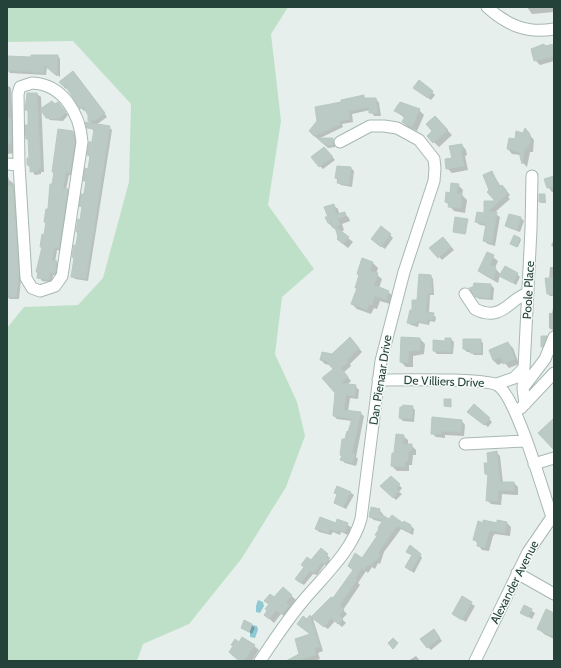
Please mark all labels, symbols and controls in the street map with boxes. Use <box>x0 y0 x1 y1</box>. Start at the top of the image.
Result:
street label: Poole Place <box>519 260 537 320</box>
street label: Dan Pienaar Drive <box>365 334 395 426</box>
street label: De Villiers Drive <box>403 372 485 390</box>
street label: Alexander Avenue <box>487 538 541 626</box>

